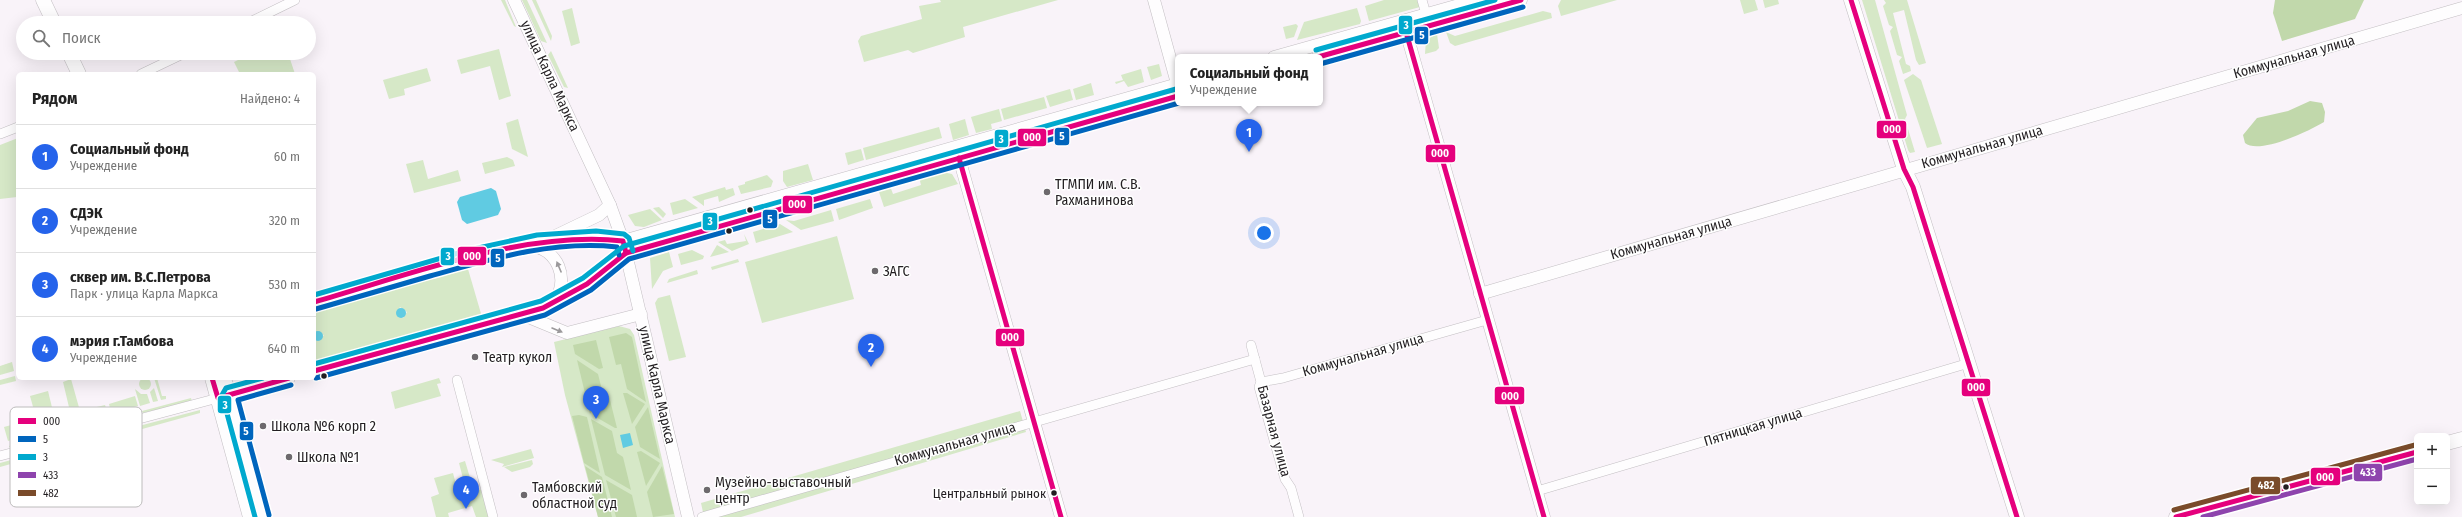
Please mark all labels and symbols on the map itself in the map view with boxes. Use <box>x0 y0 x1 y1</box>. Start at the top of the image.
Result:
line badge: 3 <box>1398 15 1413 35</box>
street label: улица Карла Маркса <box>517 18 583 134</box>
text: 3 <box>1402 19 1409 32</box>
line badge: 5 <box>1414 26 1429 45</box>
text: 5 <box>1419 29 1425 42</box>
street label: Коммунальная улица <box>2231 31 2357 82</box>
pin: 1 <box>1236 119 1262 152</box>
line badge: 000 <box>1876 120 1907 139</box>
street label: Коммунальная улица <box>1919 121 2045 172</box>
text: 000 <box>1883 123 1901 136</box>
line badge: 5 <box>1054 127 1070 146</box>
line badge: 000 <box>1017 128 1047 147</box>
line badge: 3 <box>994 129 1009 148</box>
text: 5 <box>1059 130 1065 143</box>
text: 000 <box>1023 131 1041 144</box>
text: 3 <box>997 133 1004 146</box>
line badge: 000 <box>1425 144 1456 163</box>
text: 000 <box>1431 147 1449 160</box>
place label: ТГМПИ им. С.В. Рахманинова <box>1055 176 1141 209</box>
marker: ТГМПИ им. С.В. Рахманинова <box>1042 187 1052 197</box>
line badge: 000 <box>782 195 813 214</box>
text: 000 <box>788 198 806 211</box>
unlabelled marker <box>745 205 755 215</box>
line badge: 5 <box>762 209 778 229</box>
line badge: 3 <box>702 212 718 231</box>
street label: Коммунальная улица <box>1608 212 1734 263</box>
text: 5 <box>767 213 773 226</box>
text: 3 <box>706 215 713 228</box>
your location <box>1254 223 1274 243</box>
unlabelled marker <box>724 226 734 236</box>
line badge: 000 <box>457 246 487 266</box>
line badge: 3 <box>440 247 455 266</box>
line badge: 5 <box>490 248 505 268</box>
text: 3 <box>444 250 451 263</box>
text: 000 <box>463 250 481 263</box>
text: 5 <box>495 252 501 265</box>
one-way arrow <box>555 261 562 273</box>
place label: ЗАГС <box>883 263 910 280</box>
marker: ЗАГС <box>870 266 880 276</box>
street label: улица Карла Маркса <box>635 324 679 446</box>
one-way arrow <box>551 327 563 333</box>
line badge: 000 <box>995 328 1025 347</box>
street label: Коммунальная улица <box>1300 329 1426 380</box>
text: 000 <box>1001 331 1019 344</box>
pin: 2 <box>858 334 884 367</box>
place label: Театр кукол <box>483 349 552 366</box>
marker: Театр кукол <box>470 352 480 362</box>
unlabelled marker <box>319 371 329 381</box>
line badge: 000 <box>1961 378 1991 397</box>
text: 000 <box>1967 381 1985 394</box>
street label: Базарная улица <box>1254 383 1294 479</box>
pin: 3 <box>583 386 609 419</box>
line badge: 000 <box>1494 386 1525 405</box>
text: 000 <box>1501 390 1519 403</box>
line badge: 3 <box>217 395 232 414</box>
text: 3 <box>221 399 228 412</box>
street label: Пятницкая улица <box>1702 404 1804 450</box>
legend <box>10 407 142 507</box>
text: 000 <box>43 415 60 428</box>
place label: Школа №6 корп 2 <box>271 418 376 435</box>
street label: Коммунальная улица <box>892 418 1018 469</box>
line badge: 5 <box>239 421 254 441</box>
marker: Школа №6 корп 2 <box>258 421 268 431</box>
text: 5 <box>243 425 249 438</box>
text: 5 <box>43 433 48 446</box>
place label: Школа №1 <box>297 449 359 466</box>
text: 3 <box>43 451 48 464</box>
marker: Школа №1 <box>284 452 294 462</box>
line badge: 433 <box>2353 463 2383 482</box>
text: 433 <box>2360 466 2376 479</box>
line badge: 000 <box>2310 467 2341 486</box>
text: 433 <box>43 469 58 482</box>
text: 000 <box>2316 471 2334 484</box>
place label: Музейно-выставочный центр <box>715 474 852 507</box>
pin: 4 <box>453 476 479 509</box>
line badge: 482 <box>2250 476 2281 495</box>
place label: Тамбовский областной суд <box>532 479 617 512</box>
text: 482 <box>2258 479 2274 492</box>
unlabelled marker <box>2281 482 2291 492</box>
marker: Музейно-выставочный центр <box>702 485 712 495</box>
place label: Центральный рынок <box>933 486 1046 501</box>
text: 482 <box>43 487 59 500</box>
marker: Центральный рынок <box>1049 488 1059 498</box>
marker: Тамбовский областной суд <box>519 490 529 500</box>

